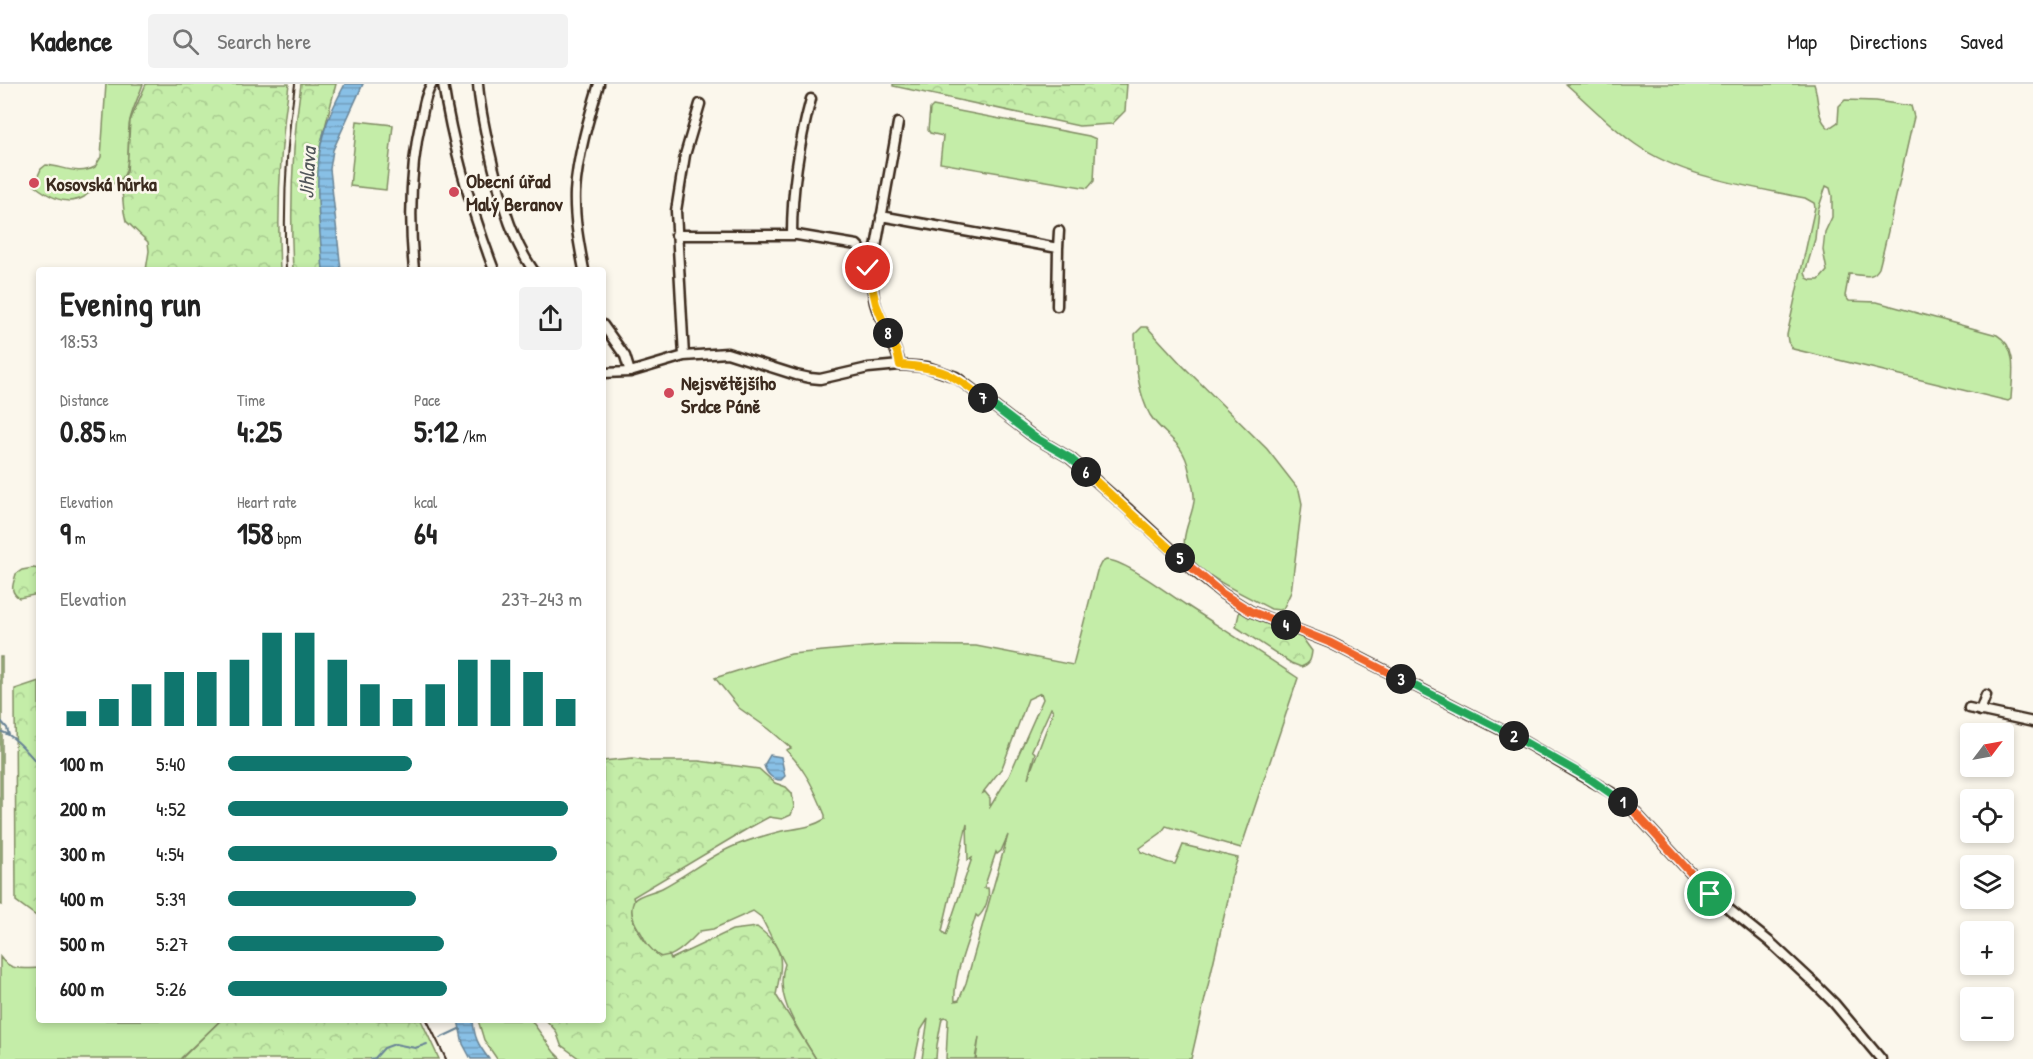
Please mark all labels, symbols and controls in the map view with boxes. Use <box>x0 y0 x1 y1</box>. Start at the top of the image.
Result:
search box <box>148 14 568 68</box>
text: Kadence <box>30 22 112 60</box>
icon: search <box>169 25 202 58</box>
text: Search here <box>217 26 311 56</box>
text: Map <box>1787 27 1817 56</box>
text: Directions <box>1850 27 1927 56</box>
text: Saved <box>1960 27 2003 56</box>
water label: Jihlava <box>291 144 323 200</box>
place label: Obecní úřad Malý Beranov <box>466 167 564 218</box>
place label: Kosovská hůrka <box>46 170 157 197</box>
marker: Kosovská hůrka <box>27 176 41 190</box>
marker: Obecní úřad Malý Beranov <box>447 185 461 199</box>
pin <box>842 242 893 293</box>
icon: check <box>851 251 884 284</box>
text: Evening run <box>60 282 201 326</box>
button: share <box>519 287 582 350</box>
pin: 8 <box>873 318 903 348</box>
text: 8 <box>885 322 891 344</box>
text: 18:53 <box>60 327 98 354</box>
place label: Nejsvětějšího Srdce Páně <box>681 369 776 419</box>
pin: 7 <box>968 383 998 413</box>
marker: Nejsvětějšího Srdce Páně <box>662 386 676 400</box>
text: 7 <box>979 387 987 409</box>
text: Distance <box>60 389 109 411</box>
text: Time <box>237 389 265 411</box>
text: Pace <box>414 389 441 411</box>
text: 0.85 <box>60 411 106 451</box>
text: 4:25 <box>237 411 282 451</box>
text: 5:12 <box>414 411 459 451</box>
text: km <box>106 425 127 447</box>
text: /km <box>459 425 487 447</box>
pin: 6 <box>1071 457 1101 487</box>
text: 6 <box>1083 461 1089 483</box>
text: Elevation <box>60 491 113 513</box>
text: Heart rate <box>237 491 297 513</box>
text: kcal <box>414 491 437 513</box>
text: 9 <box>60 513 71 553</box>
text: 158 <box>237 513 274 553</box>
text: 64 <box>414 513 437 553</box>
text: m <box>71 527 86 549</box>
text: bpm <box>274 527 302 549</box>
pin: 5 <box>1165 543 1195 573</box>
text: 5 <box>1177 547 1183 569</box>
text: Elevation <box>60 585 126 612</box>
text: 237–243 m <box>501 585 582 612</box>
pin: 4 <box>1271 610 1301 640</box>
text: 4 <box>1283 614 1289 636</box>
pin: 3 <box>1386 664 1416 694</box>
text: 3 <box>1397 668 1405 690</box>
pin: 2 <box>1499 721 1529 751</box>
north arrow <box>1960 723 2014 777</box>
map controls <box>1960 723 2014 1041</box>
text: 2 <box>1510 725 1518 747</box>
text: 100 m <box>60 750 103 777</box>
text: 5:40 <box>156 750 186 777</box>
pin: 1 <box>1608 787 1638 817</box>
button: locate <box>1960 789 2014 843</box>
text: 1 <box>1620 791 1626 813</box>
text: 200 m <box>60 795 105 822</box>
text: 4:52 <box>156 795 186 822</box>
text: 300 m <box>60 840 105 867</box>
text: 4:54 <box>156 840 184 867</box>
button: layers <box>1960 855 2014 909</box>
pin <box>1684 868 1735 919</box>
icon: arrive <box>1693 877 1726 910</box>
text: 400 m <box>60 885 104 912</box>
text: 5:39 <box>156 885 185 912</box>
button: + <box>1960 921 2014 975</box>
text: 500 m <box>60 930 105 957</box>
text: 5:27 <box>156 930 188 957</box>
text: 600 m <box>60 975 104 1002</box>
text: 5:26 <box>156 975 186 1002</box>
button: − <box>1960 987 2014 1041</box>

